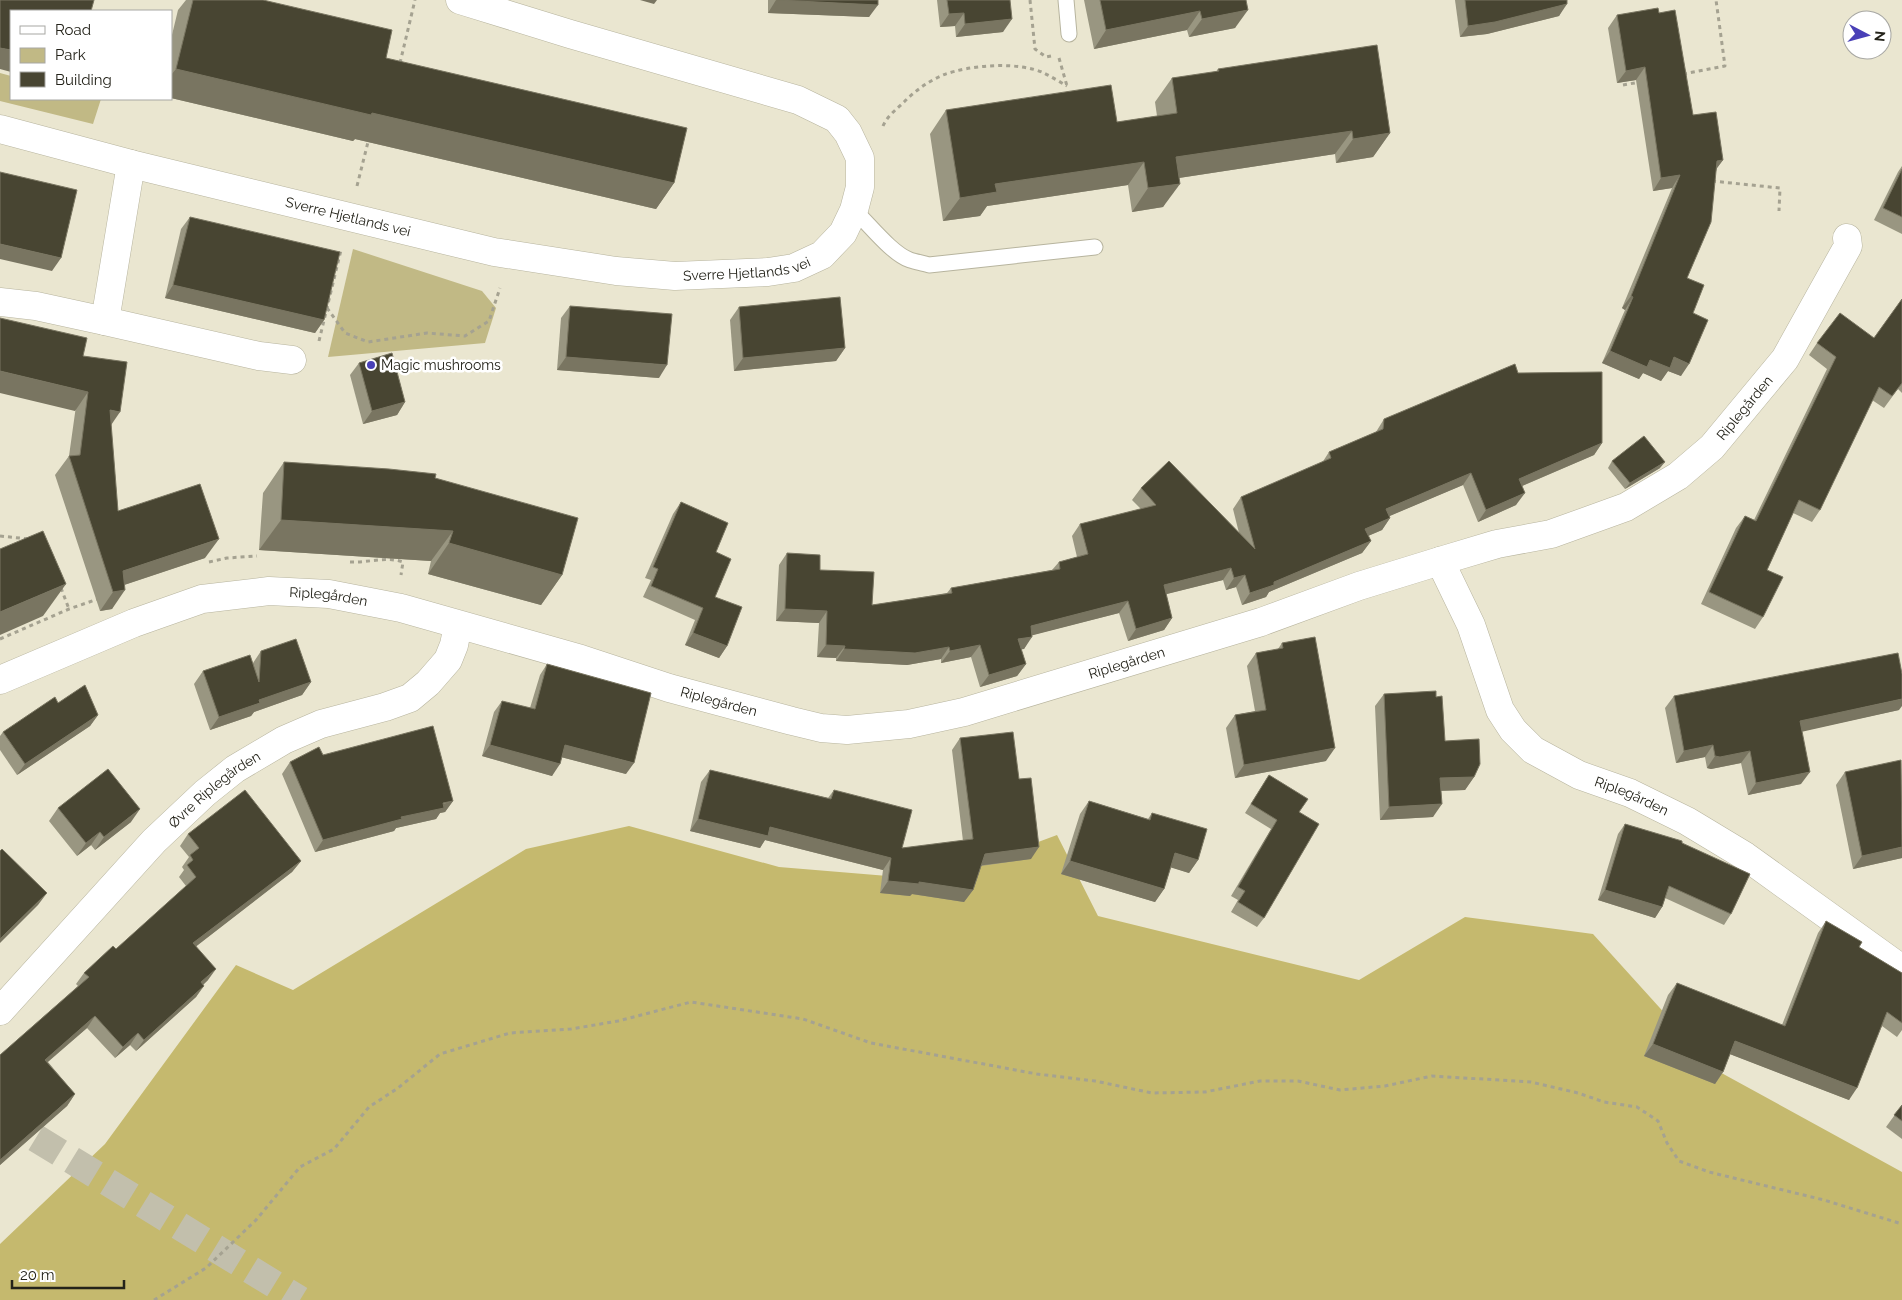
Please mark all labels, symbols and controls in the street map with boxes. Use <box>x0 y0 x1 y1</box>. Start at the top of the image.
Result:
legend <box>10 10 172 100</box>
north arrow <box>1842 10 1892 60</box>
text: Road <box>55 21 91 39</box>
text: N <box>1871 30 1888 43</box>
text: Park <box>55 46 86 64</box>
text: Building <box>55 71 112 89</box>
street label: Sverre Hjetlands vei <box>284 194 412 240</box>
street label: Sverre Hjetlands vei <box>683 254 813 284</box>
place label: Magic mushrooms <box>381 357 501 373</box>
marker: Magic mushrooms <box>365 359 377 371</box>
street label: Riplegården <box>1713 372 1776 443</box>
street label: Riplegården <box>289 584 369 609</box>
street label: Riplegården <box>1086 644 1167 682</box>
street label: Riplegården <box>679 683 759 719</box>
street label: Øvre Riplegården <box>165 748 263 831</box>
street label: Riplegården <box>1592 773 1671 819</box>
scale bar <box>12 1258 125 1290</box>
text: 20 m <box>20 1266 55 1284</box>

